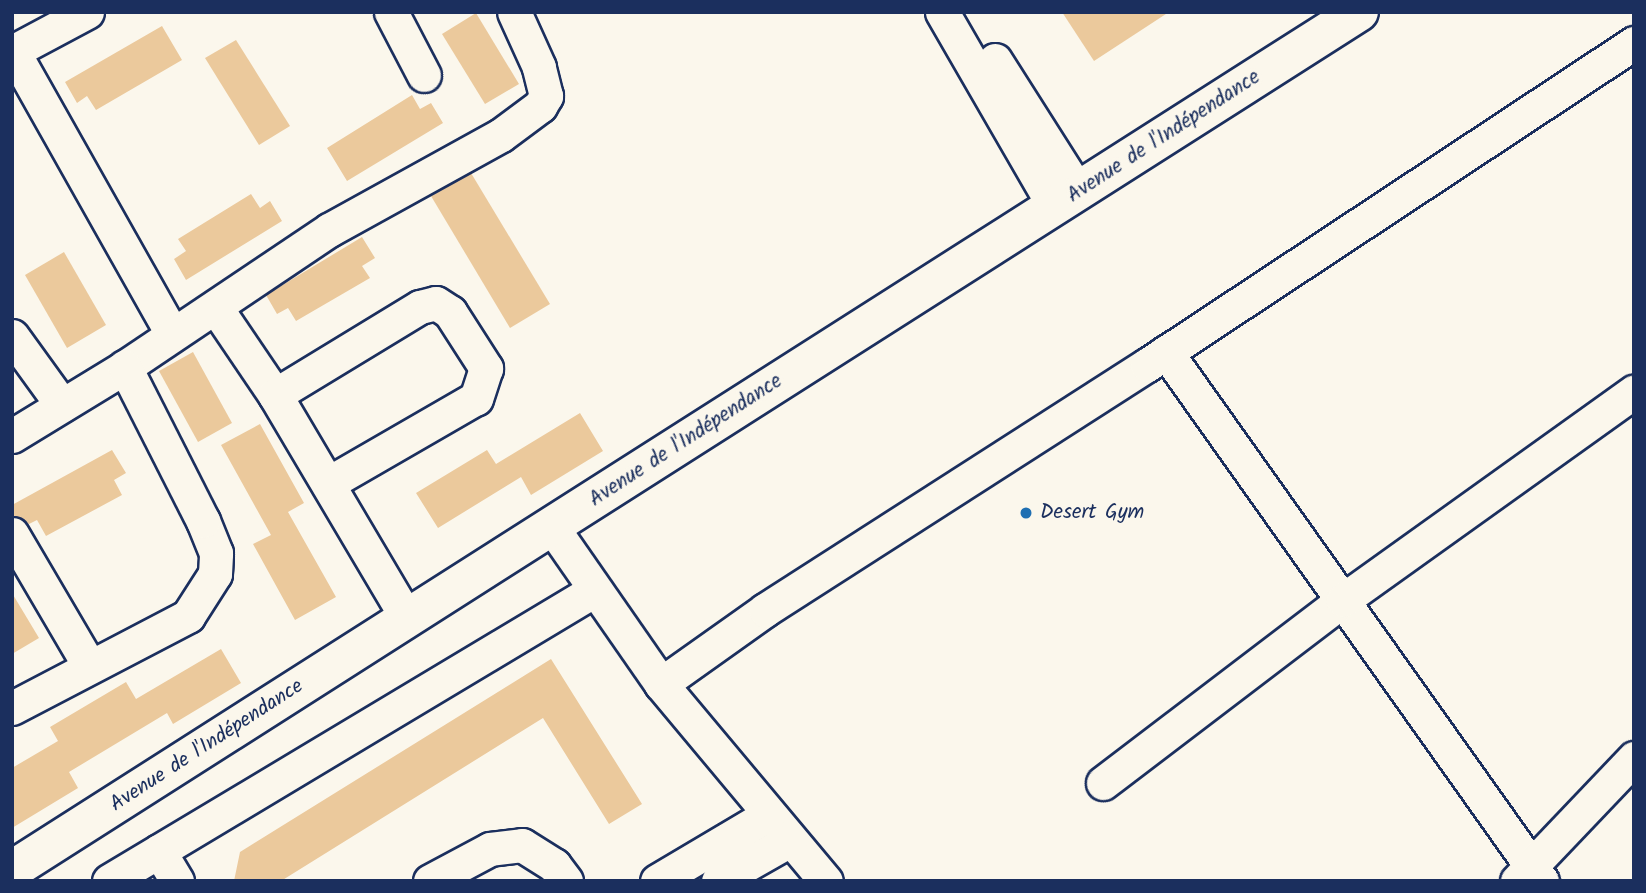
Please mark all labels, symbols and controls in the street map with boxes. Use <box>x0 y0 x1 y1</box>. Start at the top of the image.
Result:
street label: Avenue de l'Indépendance <box>1063 65 1265 209</box>
street label: Avenue de l'Indépendance <box>585 369 787 513</box>
place label: Desert Gym <box>1040 500 1144 526</box>
marker: Desert Gym <box>1018 505 1034 521</box>
street label: Avenue de l'Indépendance <box>106 674 308 818</box>

